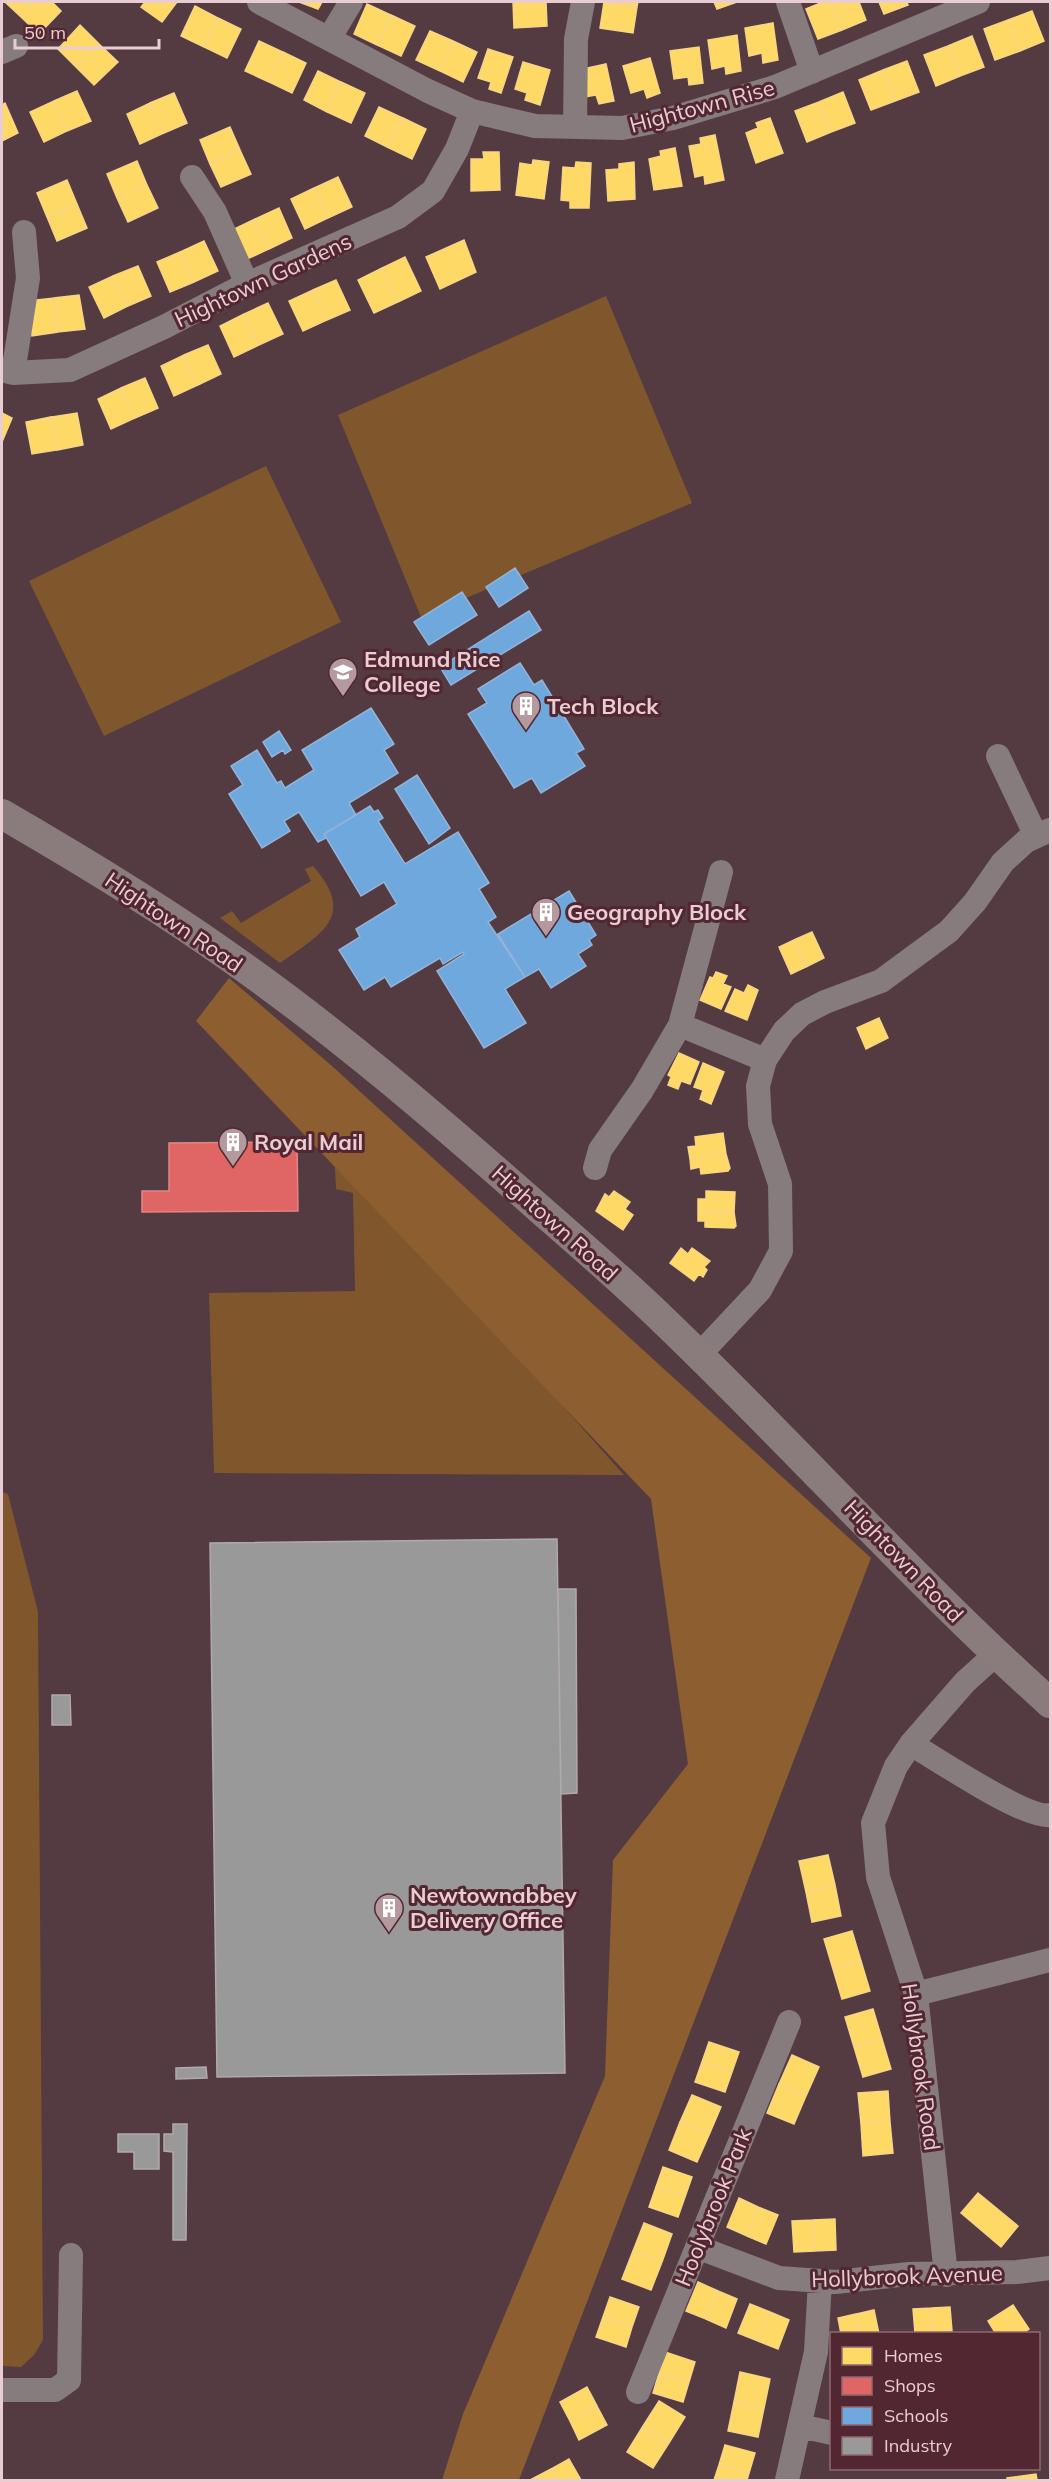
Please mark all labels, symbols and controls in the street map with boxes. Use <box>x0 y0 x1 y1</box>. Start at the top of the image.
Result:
scale bar <box>15 12 159 50</box>
text: 50 m <box>24 21 66 44</box>
street label: Hightown Rise <box>626 73 778 139</box>
street label: Hightown Gardens <box>170 227 356 333</box>
place label: Edmund Rice College <box>364 645 501 698</box>
school or university icon: Edmund Rice College <box>327 656 359 698</box>
building icon: Tech Block <box>510 690 542 732</box>
place label: Tech Block <box>547 692 659 720</box>
street label: Hightown Road <box>100 866 248 978</box>
building icon: Geography Block <box>530 896 562 938</box>
place label: Geography Block <box>567 898 747 926</box>
building icon: Royal Mail <box>217 1126 249 1168</box>
place label: Royal Mail <box>254 1128 363 1156</box>
street label: Hightown Road <box>486 1159 624 1287</box>
street label: Hightown Road <box>838 1494 970 1628</box>
place label: Newtownabbey Delivery Office <box>410 1881 577 1934</box>
building icon: Newtownabbey Delivery Office <box>373 1892 405 1934</box>
street label: Hollybrook Road <box>895 1981 947 2153</box>
street label: Hoolybrook Park <box>668 2123 758 2290</box>
street label: Hollybrook Avenue <box>811 2259 1003 2293</box>
legend <box>830 2332 1040 2470</box>
text: Homes <box>884 2344 943 2367</box>
text: Shops <box>884 2374 936 2397</box>
text: Schools <box>884 2404 949 2427</box>
text: Industry <box>884 2434 953 2457</box>

